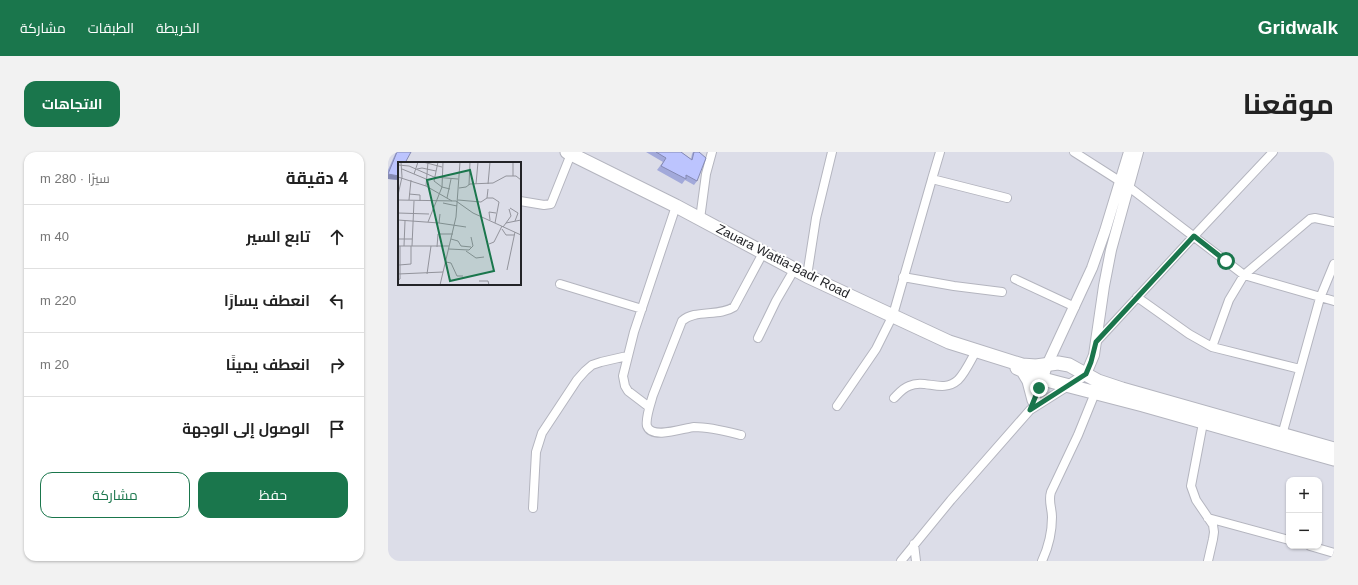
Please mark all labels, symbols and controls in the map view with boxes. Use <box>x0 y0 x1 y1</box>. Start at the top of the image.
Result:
text: Gridwalk <box>1258 17 1338 38</box>
text: مشاركة <box>20 20 66 36</box>
text: الطبقات <box>88 20 134 36</box>
text: الخريطة <box>156 20 200 36</box>
button: الاتجاهات <box>24 81 120 127</box>
text: موقعنا <box>1243 89 1334 120</box>
inset map <box>398 162 521 285</box>
text: 4 دقيقة <box>286 169 348 188</box>
text: سيرًا · 280 m <box>40 171 110 186</box>
street label: Zauara Wattia-Badr Road <box>714 221 852 301</box>
icon: ahead <box>326 226 348 248</box>
text: تابع السير <box>246 228 310 245</box>
text: 40 m <box>40 229 69 244</box>
route start <box>1217 252 1235 270</box>
icon: left <box>326 290 348 312</box>
text: انعطف يسارًا <box>224 292 310 309</box>
text: 220 m <box>40 293 76 308</box>
icon: right <box>326 354 348 376</box>
text: انعطف يمينًا <box>226 356 310 373</box>
text: 20 m <box>40 357 69 372</box>
route end <box>1030 379 1048 397</box>
icon: arrive <box>326 418 348 440</box>
text: الوصول إلى الوجهة <box>182 420 310 437</box>
button: مشاركة <box>40 472 190 518</box>
button: حفظ <box>198 472 348 518</box>
map controls <box>1286 477 1322 549</box>
button: + <box>1286 477 1322 513</box>
button: − <box>1286 513 1322 549</box>

